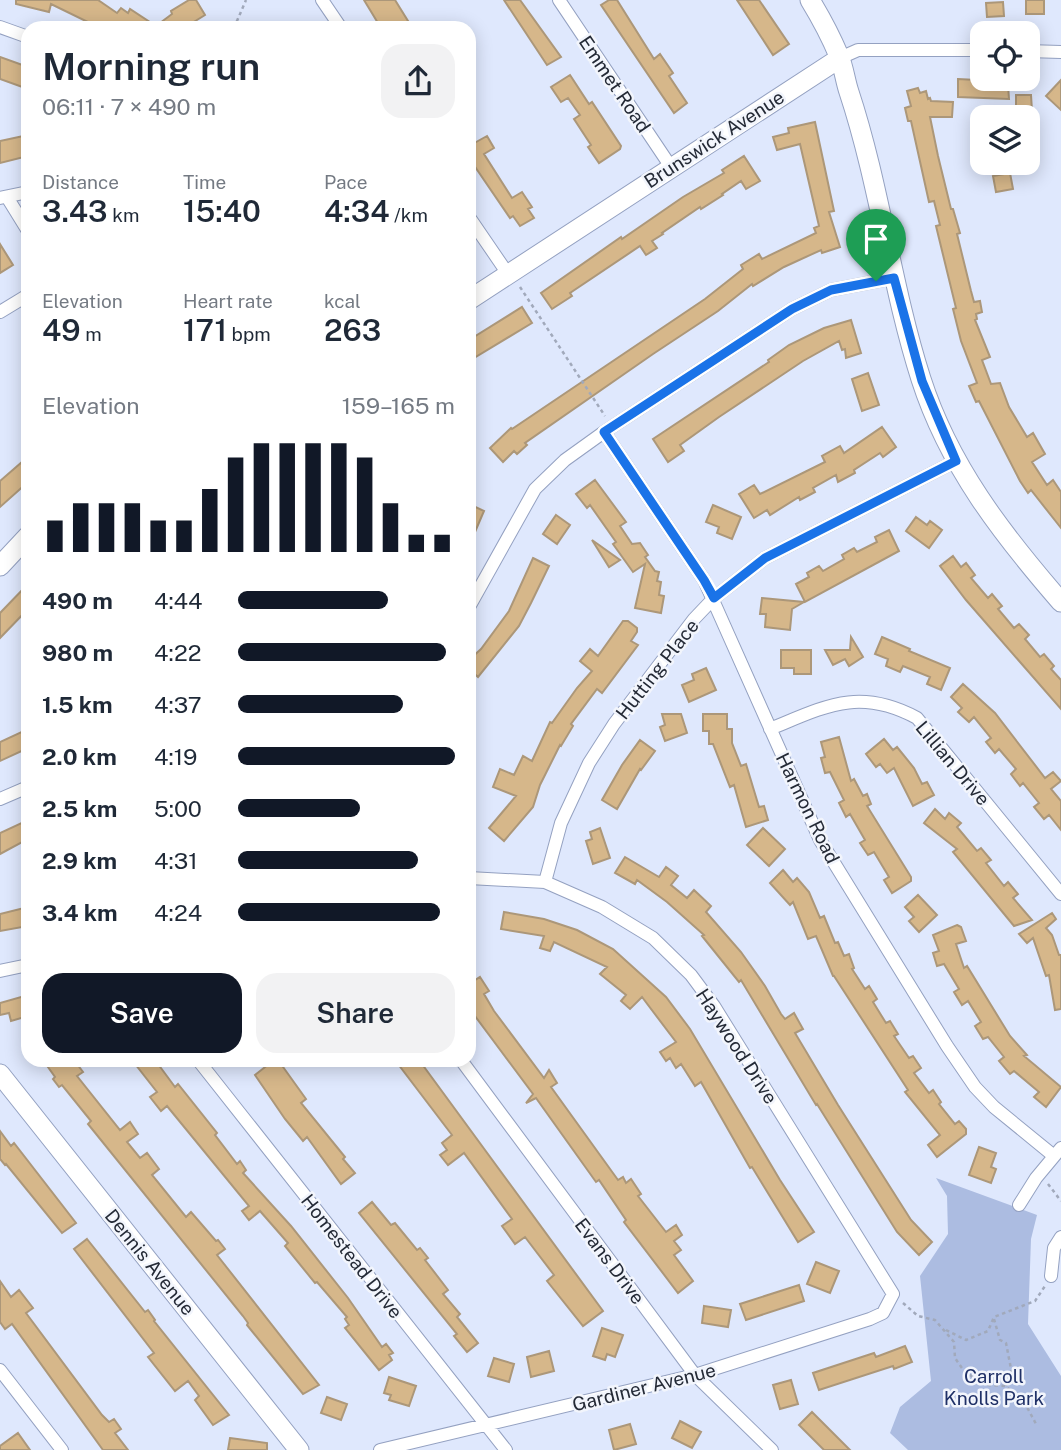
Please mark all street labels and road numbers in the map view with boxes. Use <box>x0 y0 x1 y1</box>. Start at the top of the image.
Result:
street label: Emmet Road <box>575 32 655 136</box>
street label: Brunswick Avenue <box>640 86 788 192</box>
street label: Hutting Place <box>611 615 703 723</box>
street label: Lillian Drive <box>911 716 995 810</box>
street label: Harmon Road <box>772 749 844 867</box>
street label: Haywood Drive <box>692 984 782 1108</box>
street label: Homestead Drive <box>297 1190 407 1322</box>
street label: Dennis Avenue <box>101 1205 199 1319</box>
street label: Evans Drive <box>571 1214 649 1308</box>
street label: Gardiner Avenue <box>570 1359 718 1415</box>

